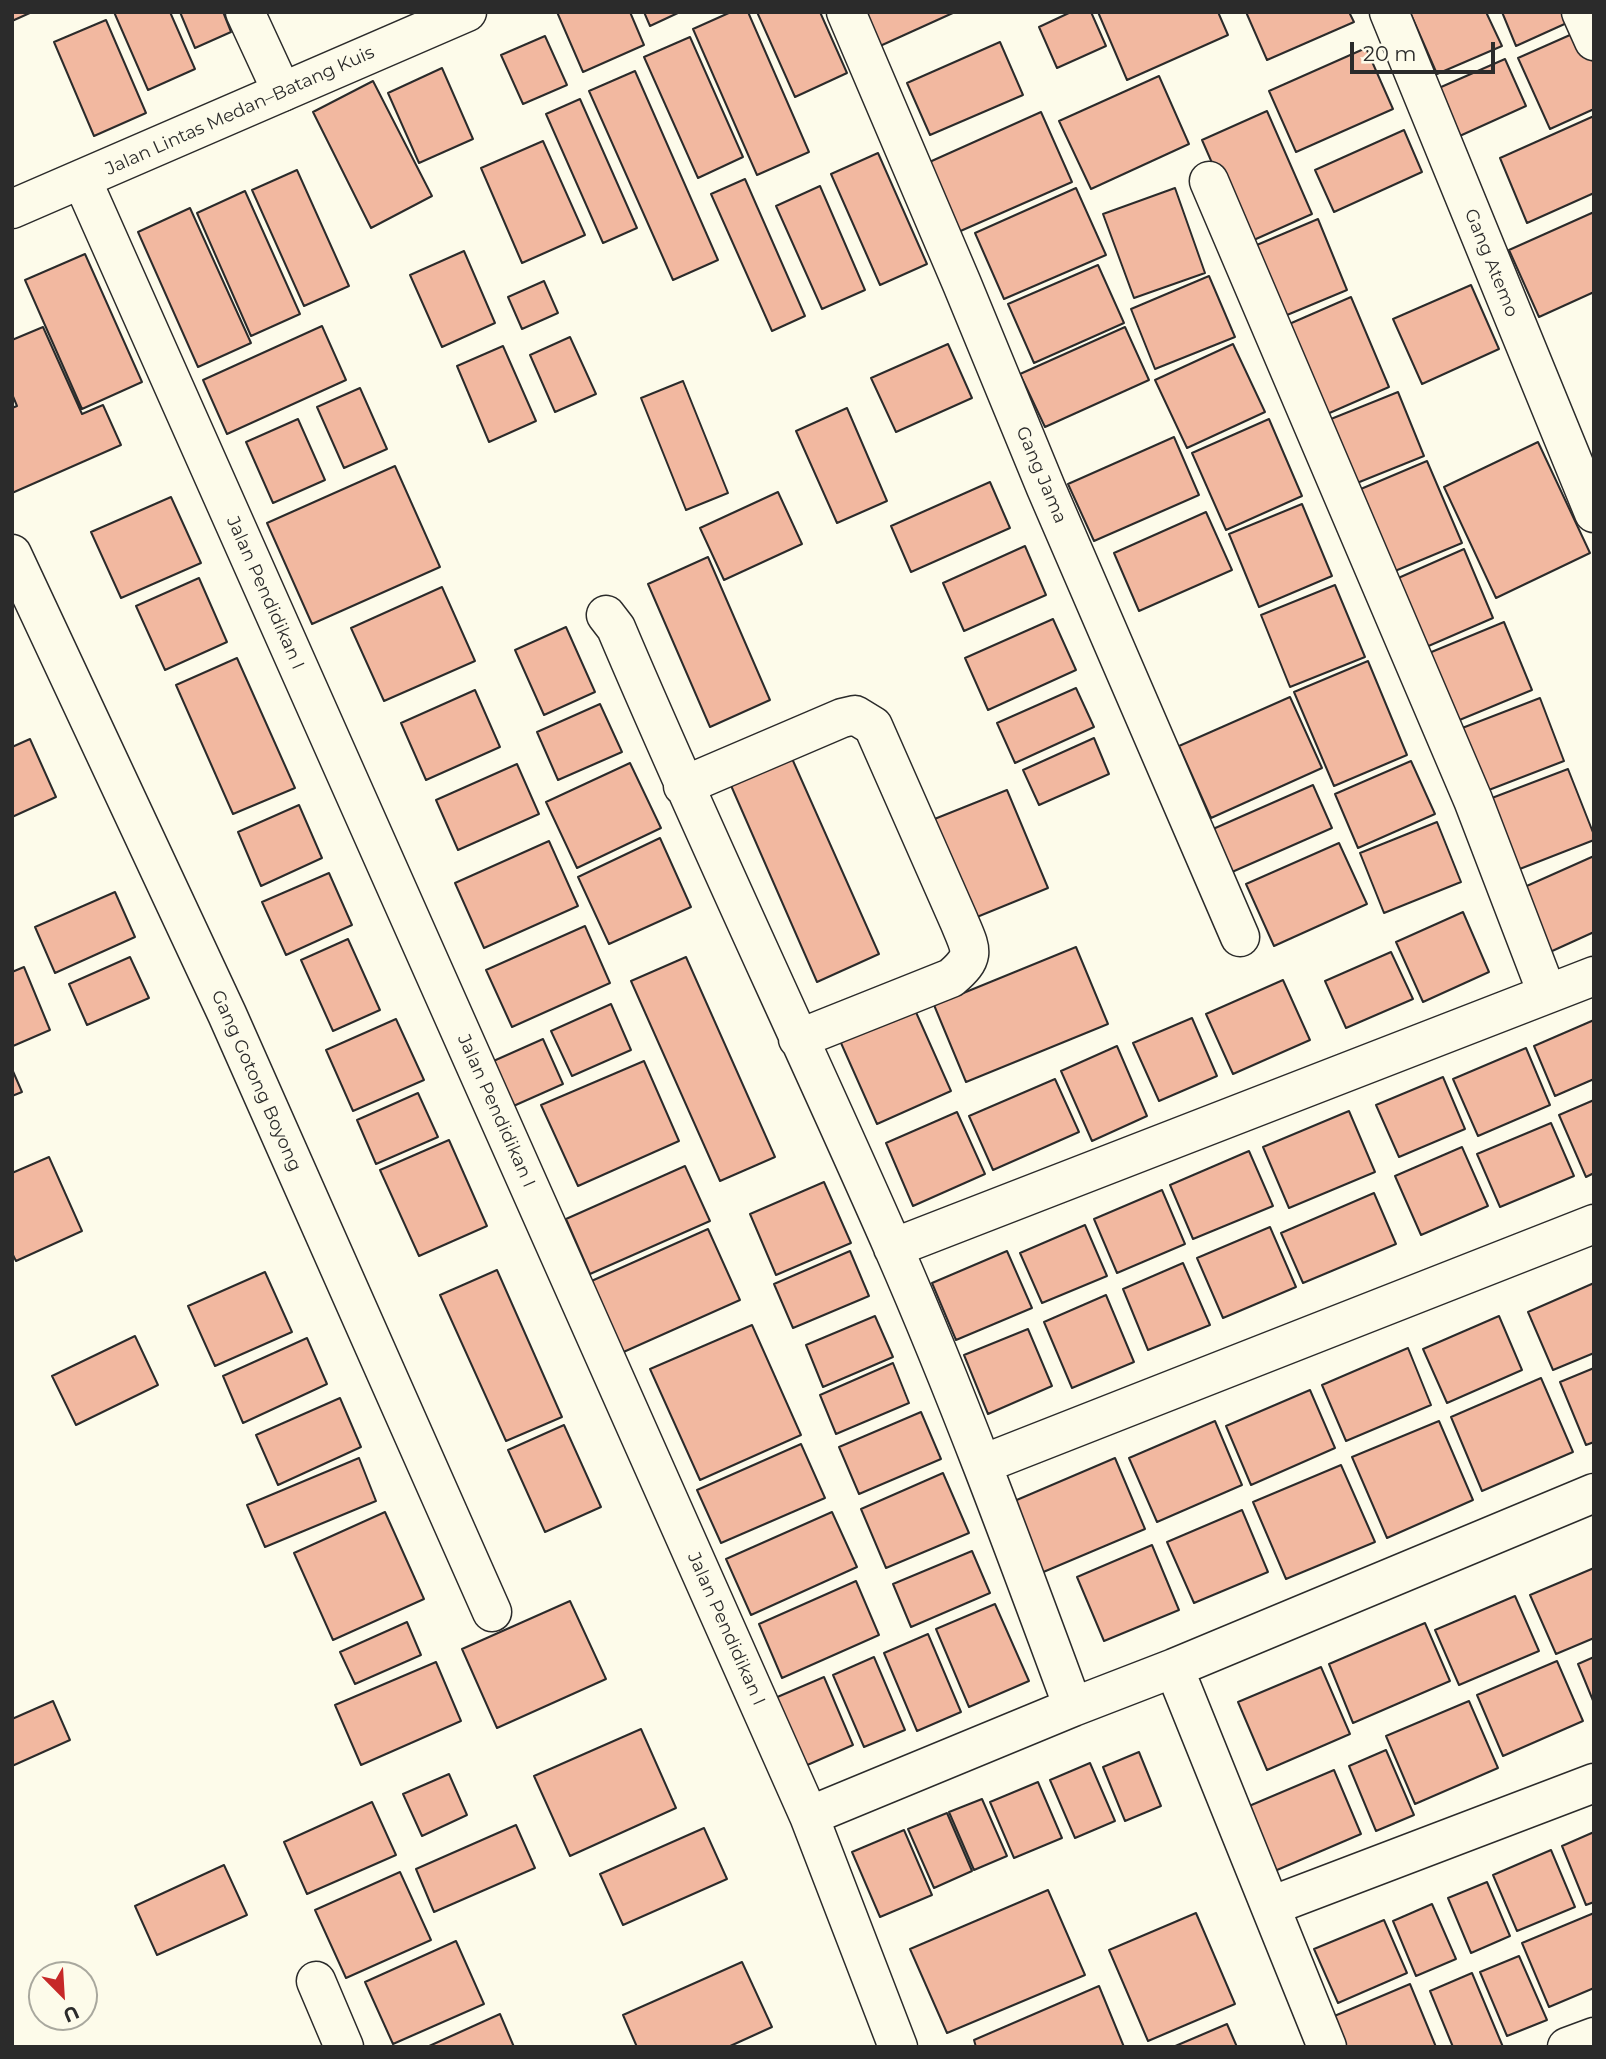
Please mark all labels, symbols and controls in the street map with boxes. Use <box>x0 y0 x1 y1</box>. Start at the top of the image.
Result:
scale bar <box>1354 28 1499 72</box>
text: 20 m <box>1363 41 1417 66</box>
street label: Jalan Lintas Medan–Batang Kuis <box>102 42 378 180</box>
street label: Gang Atemo <box>1459 206 1523 320</box>
street label: Gang Jama <box>1011 423 1071 527</box>
street label: Jalan Pendidikan I <box>222 513 308 673</box>
street label: Gang Gotong Boyong <box>206 987 306 1175</box>
street label: Jalan Pendidikan I <box>453 1031 539 1191</box>
street label: Jalan Pendidikan I <box>683 1549 769 1709</box>
north arrow <box>28 1961 98 2031</box>
text: U <box>59 2000 82 2027</box>

